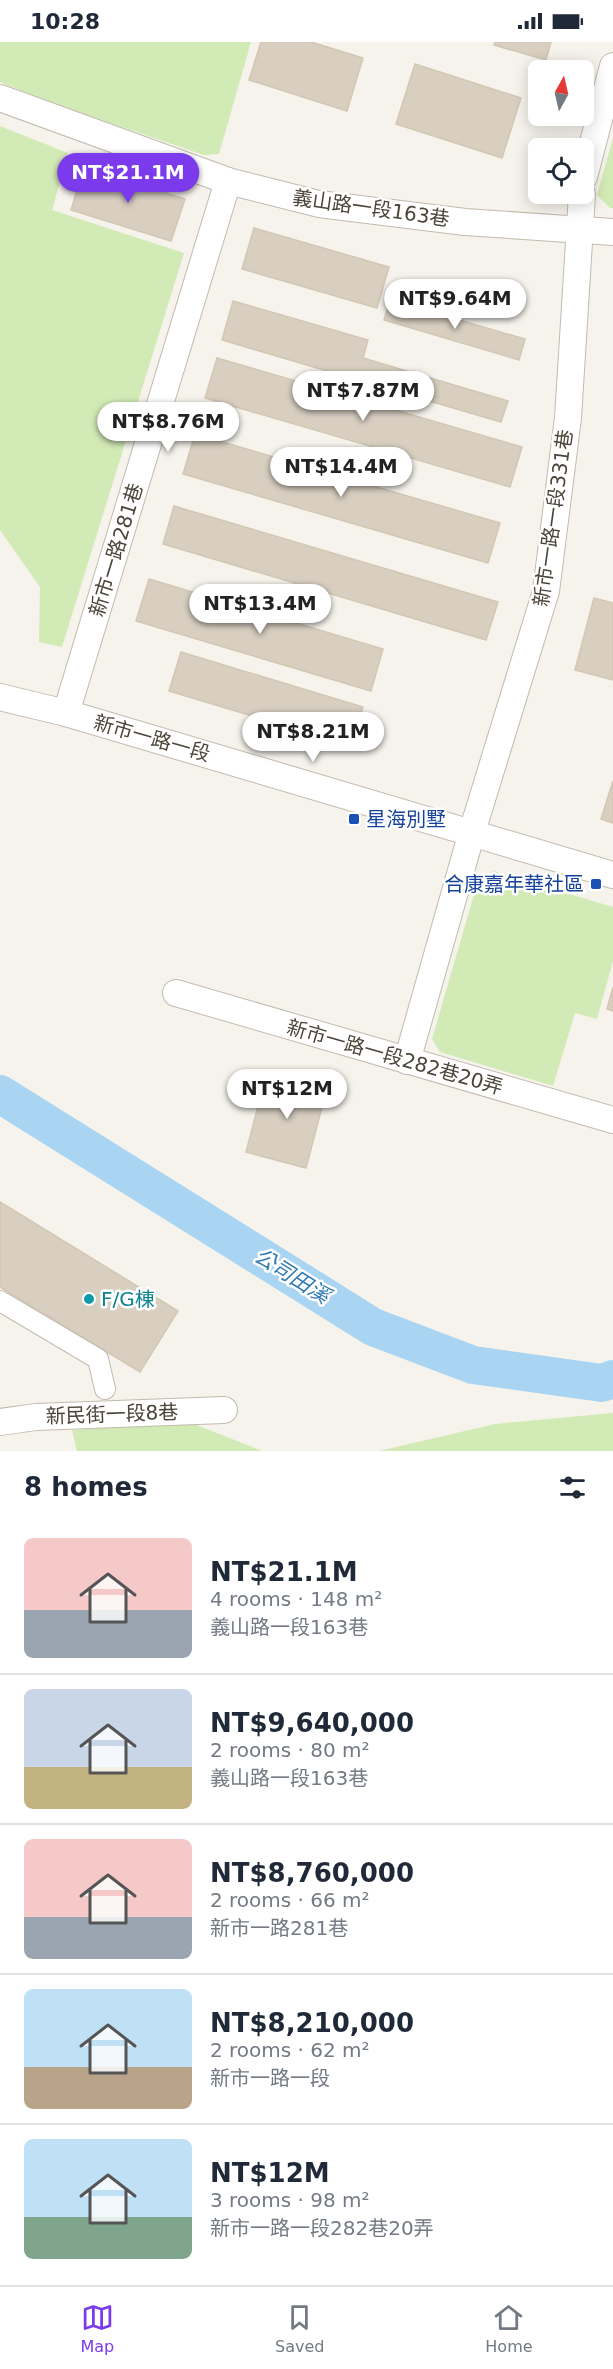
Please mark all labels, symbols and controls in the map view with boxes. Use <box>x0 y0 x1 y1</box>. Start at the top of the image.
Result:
text: 10:28 <box>30 9 100 34</box>
north arrow <box>528 60 594 126</box>
map controls <box>528 60 594 204</box>
button: locate <box>528 138 594 204</box>
pin: NT$21.1M <box>66 153 190 204</box>
text: NT$21.1M <box>71 160 185 184</box>
street label: 義山路一段163巷 <box>291 185 451 231</box>
pin: NT$9.64M <box>393 279 517 330</box>
text: NT$9.64M <box>398 286 512 310</box>
pin: NT$7.87M <box>301 371 425 422</box>
text: NT$7.87M <box>306 378 420 402</box>
pin: NT$8.76M <box>106 402 230 453</box>
text: NT$8.76M <box>111 409 225 433</box>
street label: 新市一路一段331巷 <box>529 428 577 608</box>
pin: NT$14.4M <box>279 447 403 498</box>
text: NT$14.4M <box>284 454 398 478</box>
street label: 新市一路281巷 <box>84 480 148 620</box>
pin: NT$13.4M <box>198 584 322 635</box>
text: NT$13.4M <box>203 591 317 615</box>
street label: 新市一路一段 <box>91 710 213 766</box>
pin: NT$8.21M <box>251 712 375 763</box>
text: NT$8.21M <box>256 719 370 743</box>
place label: 星海別墅 <box>366 807 446 831</box>
marker: 星海別墅 <box>347 812 361 826</box>
place label: 合康嘉年華社區 <box>444 872 584 896</box>
marker: 合康嘉年華社區 <box>589 877 603 891</box>
street label: 新市一路一段282巷20弄 <box>284 1015 506 1099</box>
pin: NT$12M <box>238 1069 336 1120</box>
text: NT$12M <box>241 1076 333 1100</box>
water label: 公司田溪 <box>250 1244 337 1310</box>
place label: F/G棟 <box>101 1287 155 1311</box>
marker: F/G棟 <box>82 1292 96 1306</box>
street label: 新民街一段8巷 <box>45 1400 179 1428</box>
icon: filters <box>556 1471 589 1504</box>
text: 8 homes <box>24 1472 148 1502</box>
text: NT$21.1M <box>210 1557 358 1587</box>
icon: home <box>72 1562 144 1634</box>
text: 4 rooms · 148 m² <box>210 1587 382 1611</box>
text: 義山路一段163巷 <box>210 1615 368 1639</box>
text: NT$9,640,000 <box>210 1708 414 1738</box>
icon: home <box>72 1713 144 1785</box>
text: 2 rooms · 80 m² <box>210 1738 370 1762</box>
text: 義山路一段163巷 <box>210 1766 368 1790</box>
text: NT$8,760,000 <box>210 1858 414 1888</box>
icon: home <box>72 1863 144 1935</box>
text: 2 rooms · 66 m² <box>210 1888 370 1912</box>
text: 新市一路281巷 <box>210 1916 348 1940</box>
text: NT$8,210,000 <box>210 2008 414 2038</box>
icon: home <box>72 2013 144 2085</box>
text: 2 rooms · 62 m² <box>210 2038 370 2062</box>
text: 新市一路一段 <box>210 2066 330 2090</box>
text: NT$12M <box>210 2158 330 2188</box>
icon: home <box>72 2163 144 2235</box>
text: 3 rooms · 98 m² <box>210 2188 370 2212</box>
text: 新市一路一段282巷20弄 <box>210 2216 434 2240</box>
tab: Map <box>80 2301 114 2356</box>
tab: Saved <box>275 2301 324 2356</box>
tab: Home <box>485 2301 533 2356</box>

